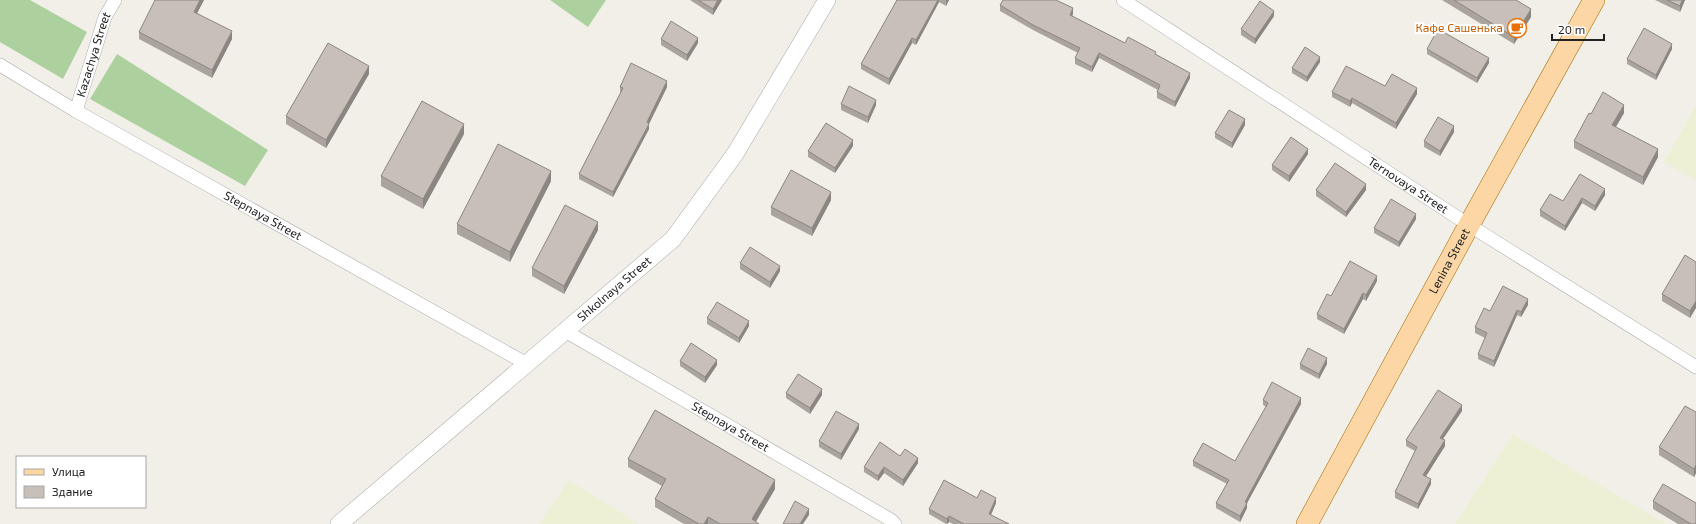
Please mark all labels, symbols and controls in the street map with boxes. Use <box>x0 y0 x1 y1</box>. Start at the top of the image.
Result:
street label: Kazachya Street <box>73 8 113 99</box>
scale bar <box>1552 16 1604 42</box>
cafe icon: Кафе Сашенька <box>1506 17 1528 39</box>
place label: Кафе Сашенька <box>1416 20 1503 34</box>
text: 20 m <box>1558 22 1585 36</box>
street label: Ternovaya Street <box>1366 153 1452 216</box>
street label: Stepnaya Street <box>222 187 305 243</box>
street label: Lenina Street <box>1425 225 1472 296</box>
street label: Shkolnaya Street <box>574 253 654 324</box>
street label: Stepnaya Street <box>690 398 772 454</box>
legend <box>16 456 146 508</box>
text: Улица <box>52 464 85 478</box>
text: Здание <box>52 484 93 498</box>

